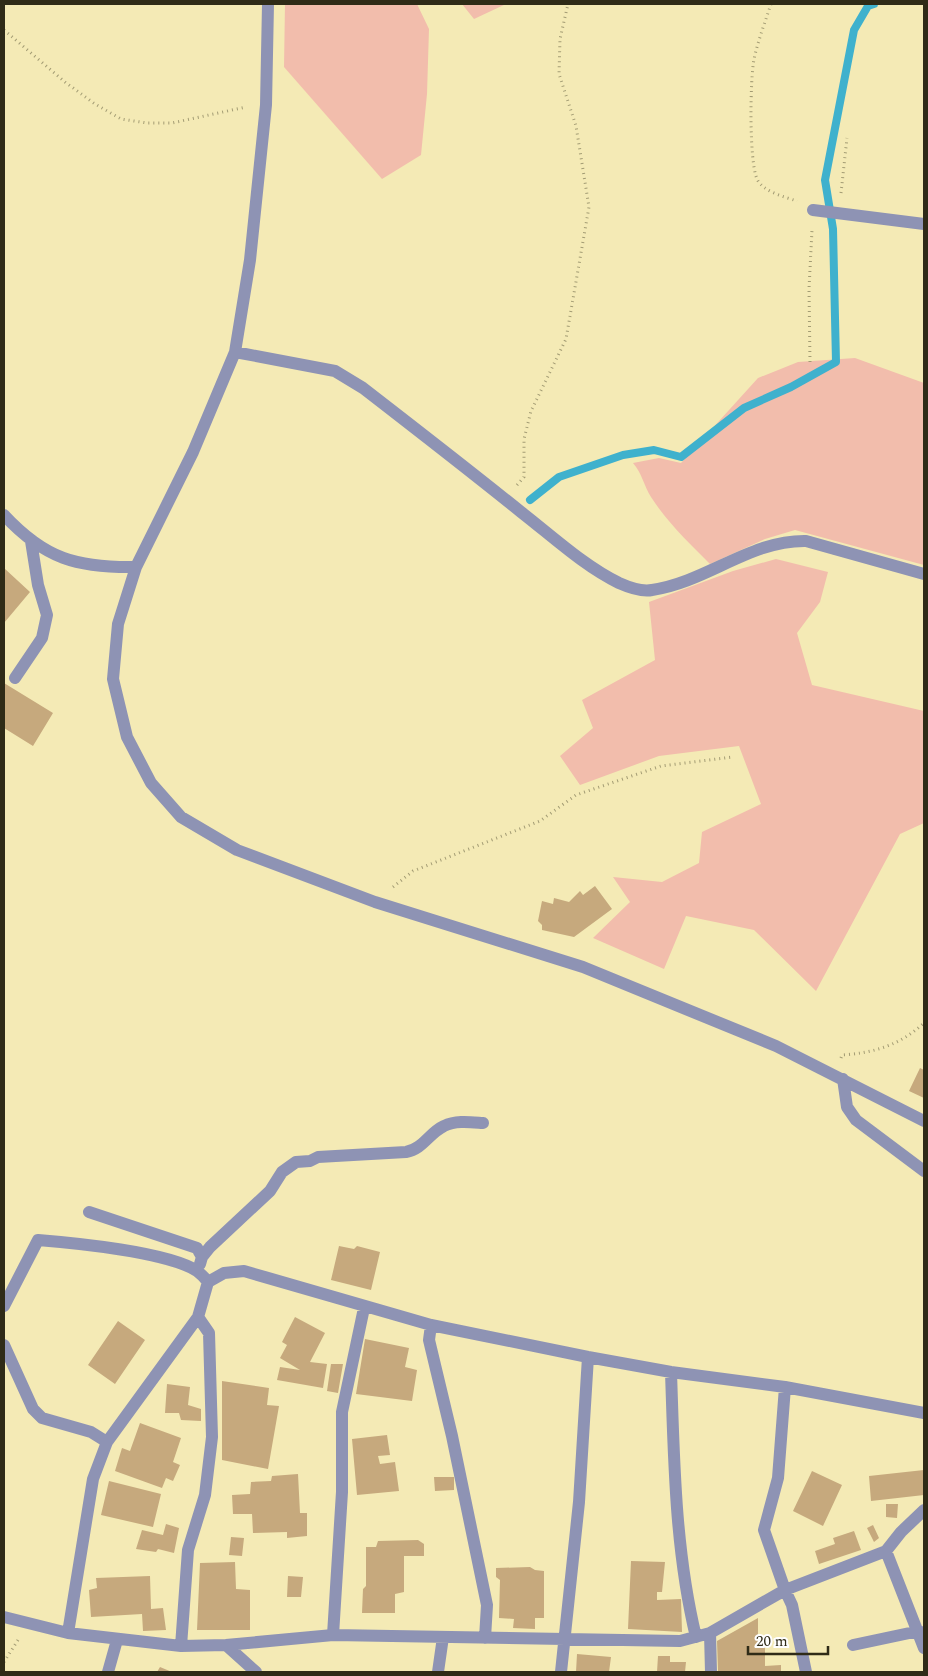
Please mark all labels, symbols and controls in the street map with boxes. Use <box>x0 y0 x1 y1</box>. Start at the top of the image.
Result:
scale bar <box>748 1624 828 1656</box>
text: 20 m <box>756 1630 788 1653</box>

